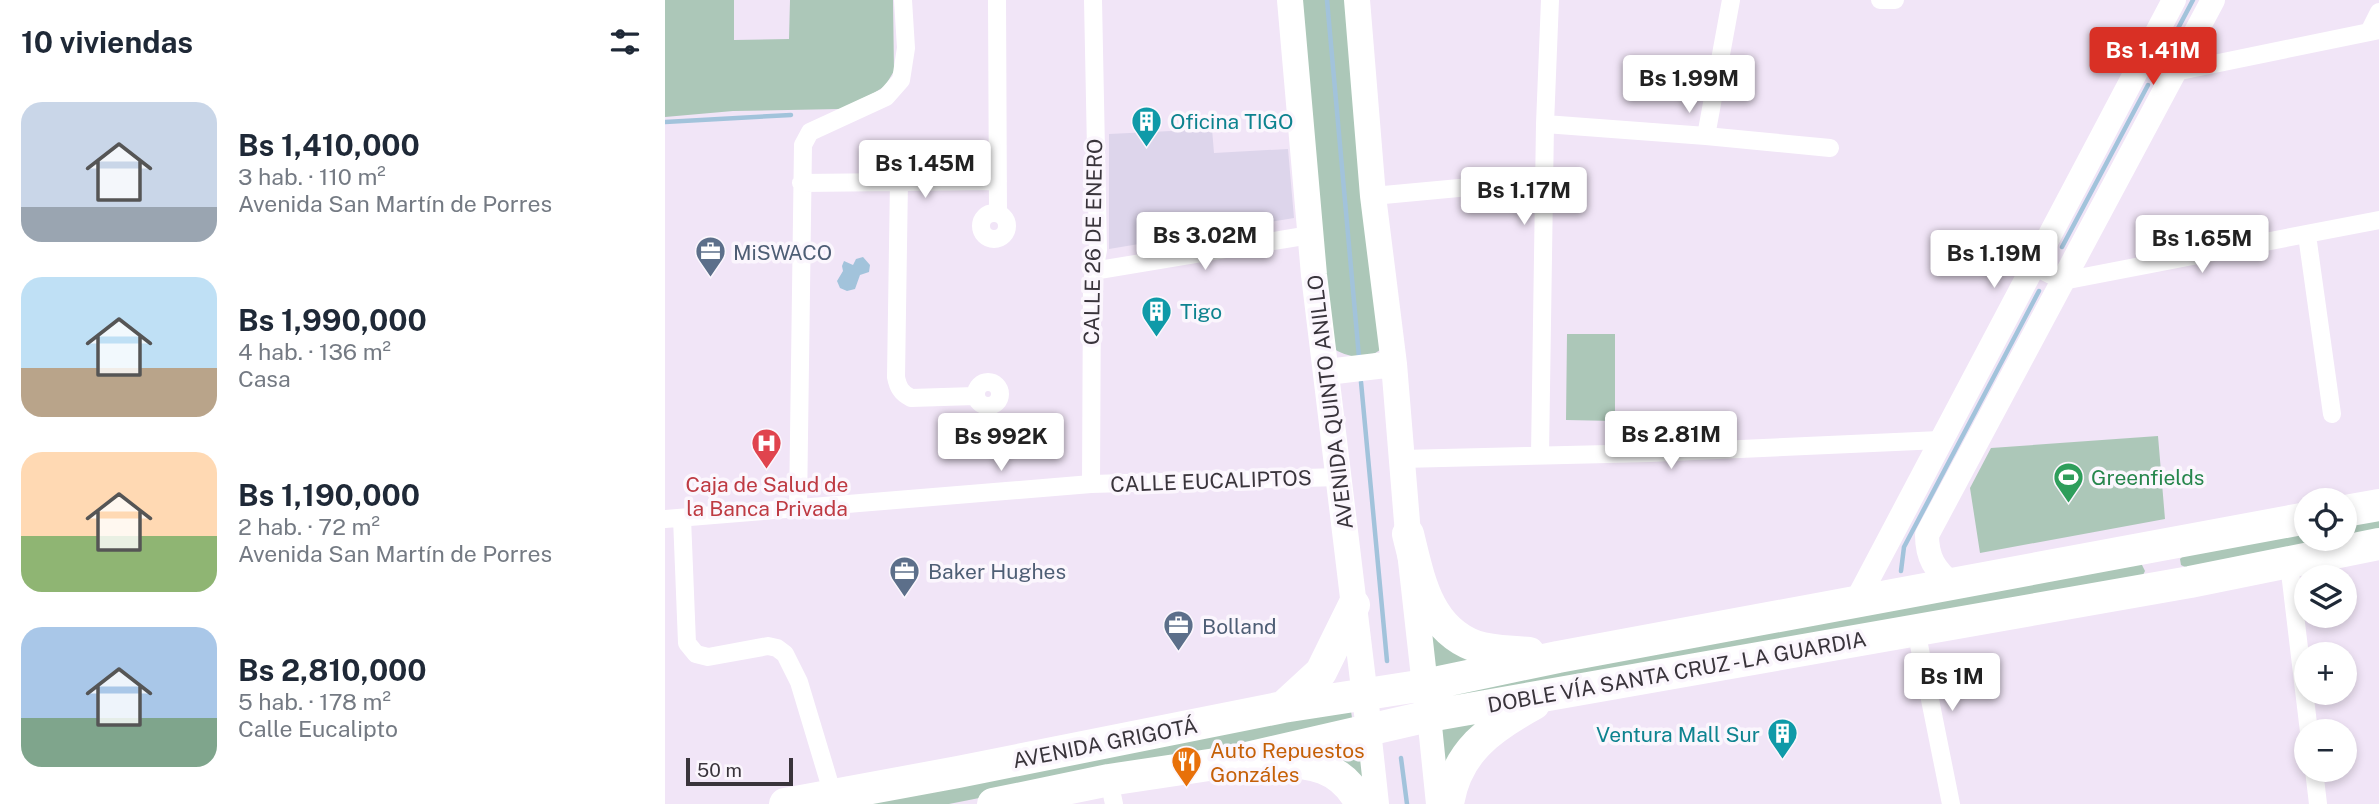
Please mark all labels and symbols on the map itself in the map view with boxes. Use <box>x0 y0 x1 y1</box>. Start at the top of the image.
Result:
pin: Bs 1.41M <box>2081 28 2225 87</box>
pin: Bs 1.99M <box>1617 55 1761 115</box>
building icon: Oficina TIGO <box>1130 104 1164 148</box>
place label: Oficina TIGO <box>1170 109 1293 134</box>
street label: CALLE 26 DE ENERO <box>1079 139 1107 345</box>
pin: Bs 1.45M <box>853 140 997 200</box>
pin: Bs 1.17M <box>1452 168 1596 227</box>
pin: Bs 3.02M <box>1133 212 1277 272</box>
pin: Bs 1.65M <box>2130 216 2274 275</box>
pin: Bs 1.19M <box>1922 230 2066 290</box>
office icon: MiSWACO <box>693 235 727 279</box>
place label: MiSWACO <box>733 240 832 265</box>
street label: AVENIDA QUINTO ANILLO <box>1302 273 1358 531</box>
building icon: Tigo <box>1140 294 1174 338</box>
place label: Tigo <box>1180 299 1222 324</box>
pin: Bs 2.81M <box>1599 412 1743 471</box>
pin: Bs 992K <box>936 414 1066 473</box>
hospital icon: Caja de Salud de la Banca Privada <box>750 427 784 471</box>
sports icon: Greenfields <box>2051 460 2085 504</box>
street label: CALLE EUCALIPTOS <box>1110 465 1312 497</box>
place label: Greenfields <box>2091 465 2204 490</box>
place label: Caja de Salud de la Banca Privada <box>686 472 848 521</box>
office icon: Baker Hughes <box>888 554 922 598</box>
place label: Baker Hughes <box>928 559 1066 584</box>
office icon: Bolland <box>1162 609 1196 653</box>
place label: Bolland <box>1202 614 1277 639</box>
street label: DOBLE VÍA SANTA CRUZ - LA GUARDIA <box>1486 626 1869 718</box>
pin: Bs 1M <box>1903 654 2001 713</box>
street label: AVENIDA GRIGOTÁ <box>1011 713 1200 773</box>
building icon: Ventura Mall Sur <box>1766 717 1800 761</box>
place label: Ventura Mall Sur <box>1596 722 1760 747</box>
place label: Auto Repuestos Gonzáles <box>1210 738 1365 787</box>
restaurant icon: Auto Repuestos Gonzáles <box>1170 745 1204 789</box>
scale bar <box>686 755 793 787</box>

